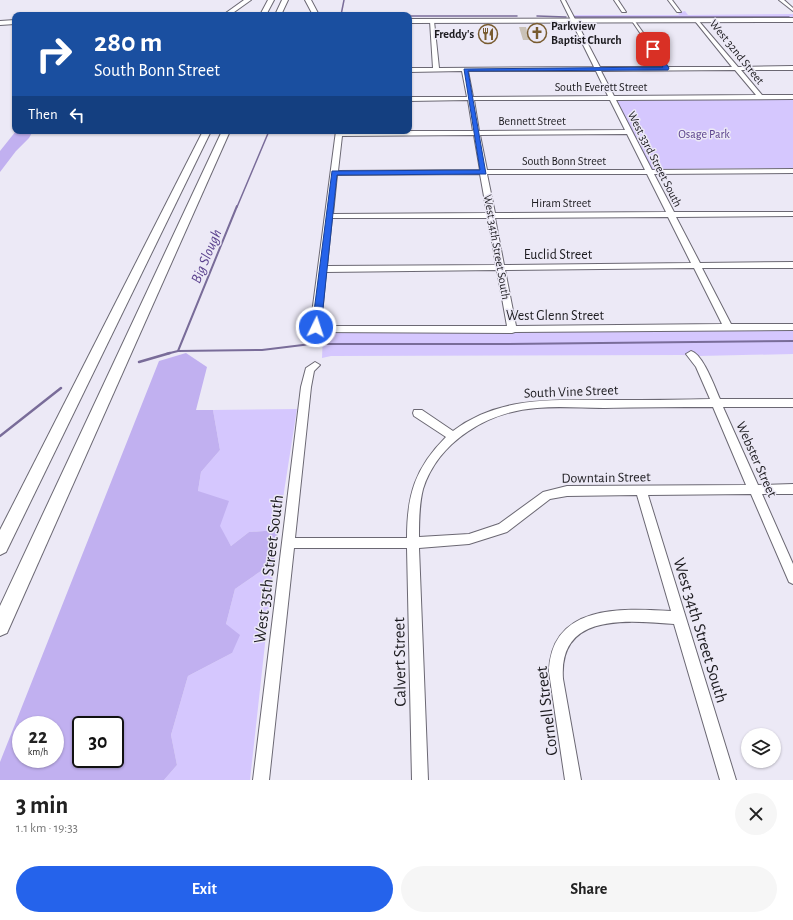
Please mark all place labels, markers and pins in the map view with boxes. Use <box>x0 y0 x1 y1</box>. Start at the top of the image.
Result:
place label: Parkview Baptist Church <box>551 20 622 46</box>
church icon: Parkview Baptist Church <box>526 22 548 44</box>
restaurant icon: Freddy's <box>477 23 499 45</box>
place label: Freddy's <box>434 28 474 41</box>
pin <box>636 32 670 66</box>

